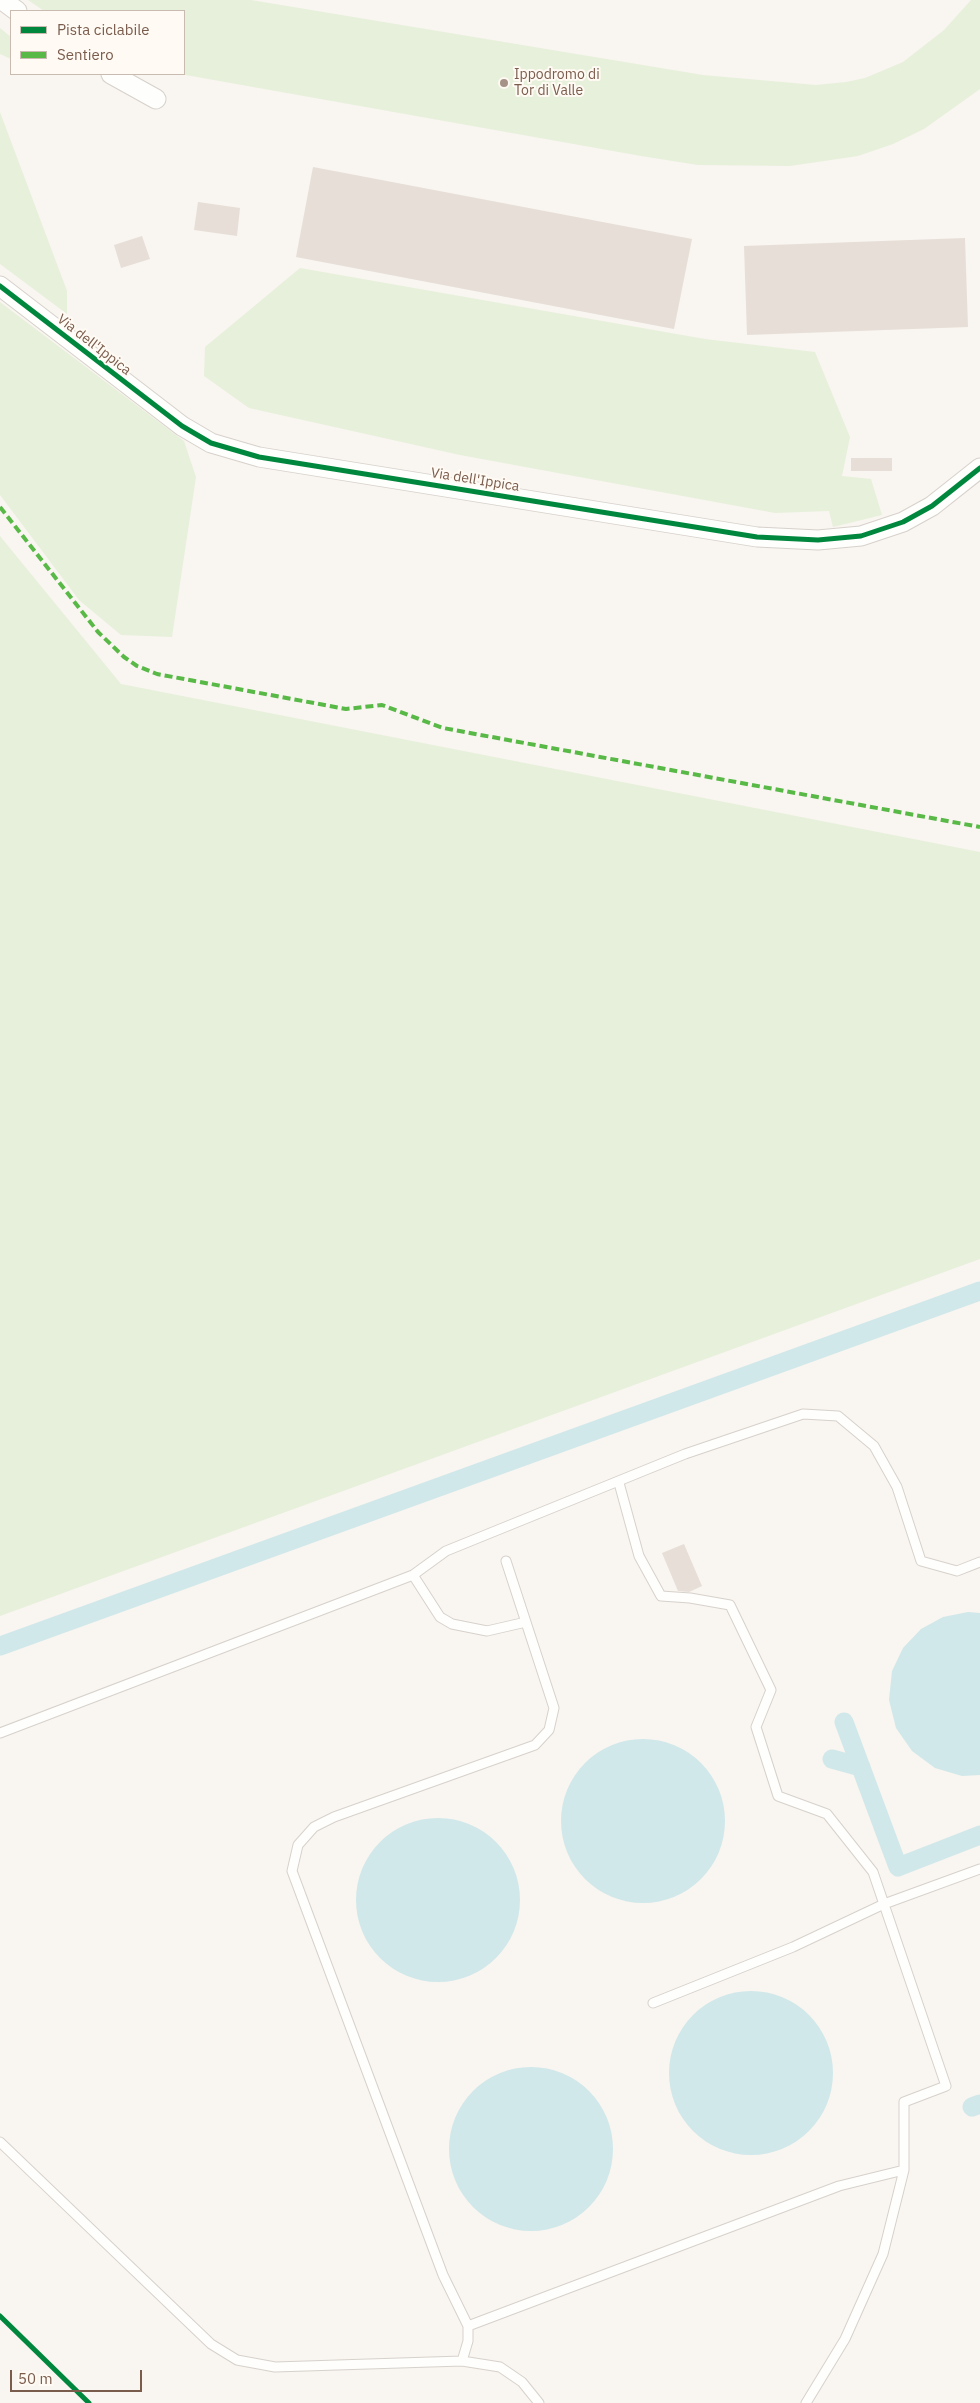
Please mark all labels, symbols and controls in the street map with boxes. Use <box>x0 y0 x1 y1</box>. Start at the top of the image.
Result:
legend <box>10 10 185 75</box>
text: Pista ciclabile <box>57 20 150 39</box>
text: Sentiero <box>57 45 114 64</box>
place label: Ippodromo di Tor di Valle <box>514 67 600 100</box>
marker: Ippodromo di Tor di Valle <box>498 77 510 89</box>
street label: Via dell'Ippica <box>54 311 134 379</box>
street label: Via dell'Ippica <box>430 465 520 495</box>
scale bar <box>12 2360 145 2392</box>
text: 50 m <box>18 2369 53 2388</box>

